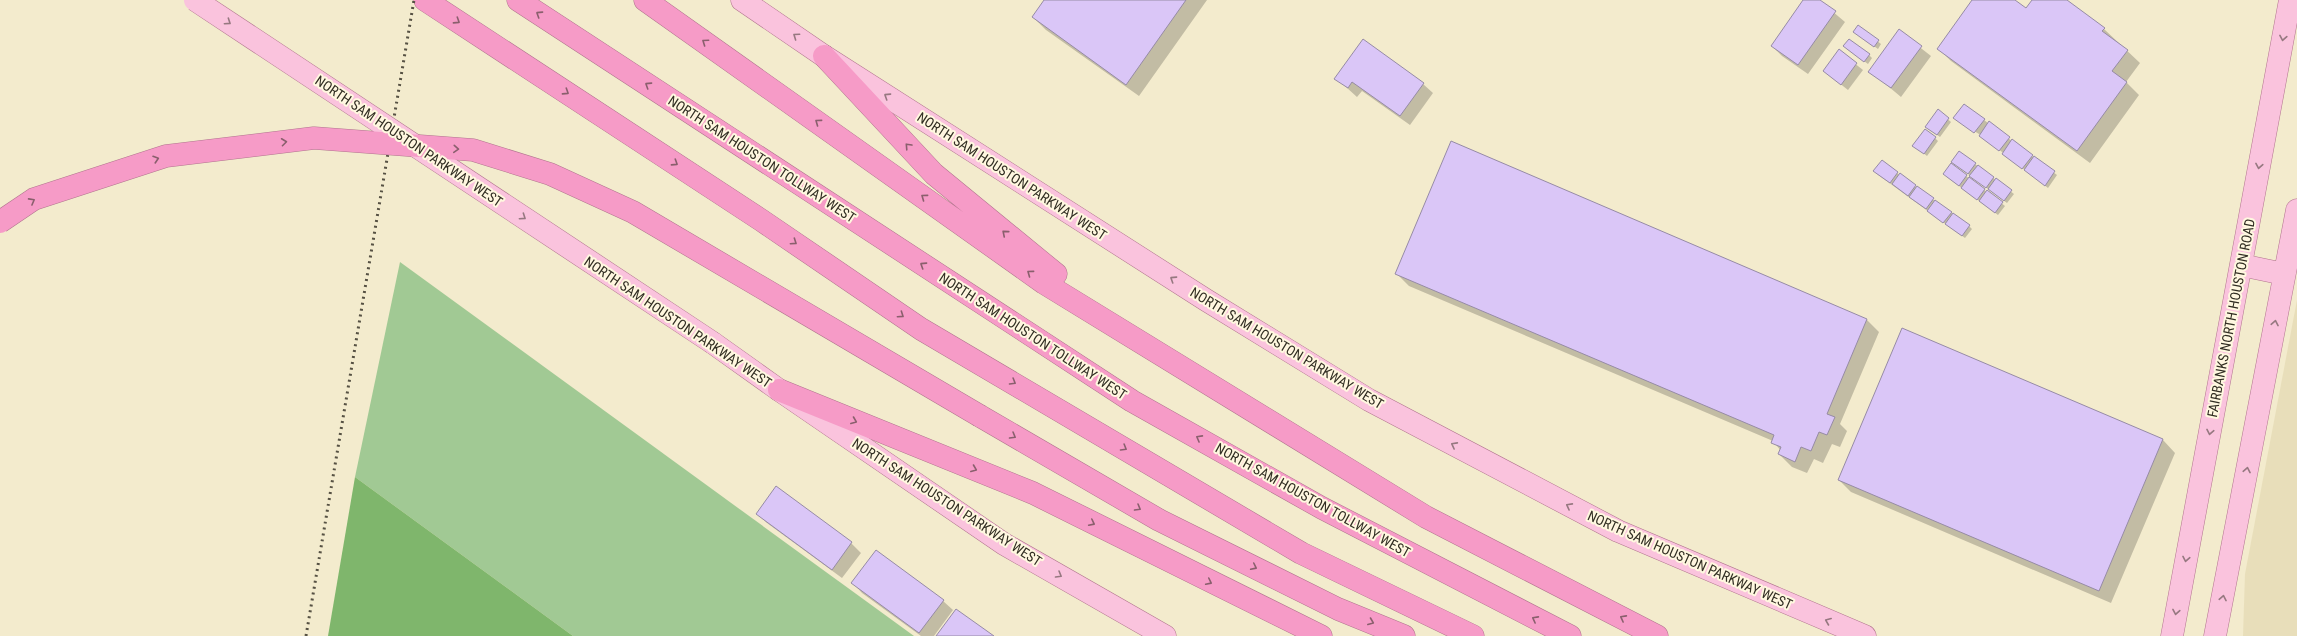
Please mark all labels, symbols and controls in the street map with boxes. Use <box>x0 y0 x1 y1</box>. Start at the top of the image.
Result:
one-way arrow <box>536 11 543 18</box>
one-way arrow <box>453 16 460 24</box>
one-way arrow <box>224 17 231 24</box>
one-way arrow <box>793 33 800 41</box>
one-way arrow <box>2279 35 2288 41</box>
one-way arrow <box>702 39 709 47</box>
street label: NORTH SAM HOUSTON PARKWAY WEST <box>312 72 506 210</box>
one-way arrow <box>645 82 652 89</box>
one-way arrow <box>562 88 569 95</box>
street label: NORTH SAM HOUSTON TOLLWAY WEST <box>665 92 859 226</box>
one-way arrow <box>884 93 891 101</box>
street label: NORTH SAM HOUSTON PARKWAY WEST <box>914 109 1110 243</box>
one-way arrow <box>815 119 822 127</box>
one-way arrow <box>281 138 287 147</box>
one-way arrow <box>906 143 913 151</box>
one-way arrow <box>453 144 459 153</box>
one-way arrow <box>152 156 159 164</box>
one-way arrow <box>671 159 678 166</box>
one-way arrow <box>2256 163 2264 169</box>
one-way arrow <box>921 195 928 202</box>
one-way arrow <box>28 198 36 205</box>
one-way arrow <box>519 212 526 220</box>
street label: FAIRBANKS NORTH HOUSTON ROAD <box>2204 218 2258 418</box>
one-way arrow <box>1002 230 1010 237</box>
one-way arrow <box>789 237 796 244</box>
street label: NORTH SAM HOUSTON PARKWAY WEST <box>581 253 775 391</box>
one-way arrow <box>920 262 927 269</box>
street label: NORTH SAM HOUSTON TOLLWAY WEST <box>936 269 1130 403</box>
one-way arrow <box>1027 271 1034 278</box>
one-way arrow <box>1170 276 1177 284</box>
street label: NORTH SAM HOUSTON PARKWAY WEST <box>1188 284 1386 412</box>
one-way arrow <box>897 310 904 318</box>
one-way arrow <box>2270 320 2279 326</box>
one-way arrow <box>1009 377 1016 384</box>
one-way arrow <box>850 416 857 424</box>
one-way arrow <box>2206 429 2215 435</box>
one-way arrow <box>1009 431 1016 438</box>
street label: NORTH SAM HOUSTON PARKWAY WEST <box>849 435 1045 569</box>
one-way arrow <box>1196 436 1203 443</box>
street label: NORTH SAM HOUSTON TOLLWAY WEST <box>1213 440 1413 560</box>
one-way arrow <box>1451 442 1458 450</box>
one-way arrow <box>1120 444 1127 451</box>
one-way arrow <box>971 465 978 473</box>
one-way arrow <box>2242 467 2251 473</box>
one-way arrow <box>1566 503 1573 510</box>
one-way arrow <box>1134 504 1141 511</box>
street label: NORTH SAM HOUSTON PARKWAY WEST <box>1585 507 1795 613</box>
one-way arrow <box>1088 518 1096 526</box>
one-way arrow <box>2182 556 2191 563</box>
one-way arrow <box>1249 562 1257 570</box>
one-way arrow <box>1055 571 1062 578</box>
one-way arrow <box>1204 577 1212 585</box>
one-way arrow <box>2218 595 2226 601</box>
one-way arrow <box>2173 609 2181 615</box>
one-way arrow <box>1620 615 1627 623</box>
one-way arrow <box>1532 616 1539 624</box>
one-way arrow <box>1368 618 1375 626</box>
one-way arrow <box>1825 618 1833 626</box>

